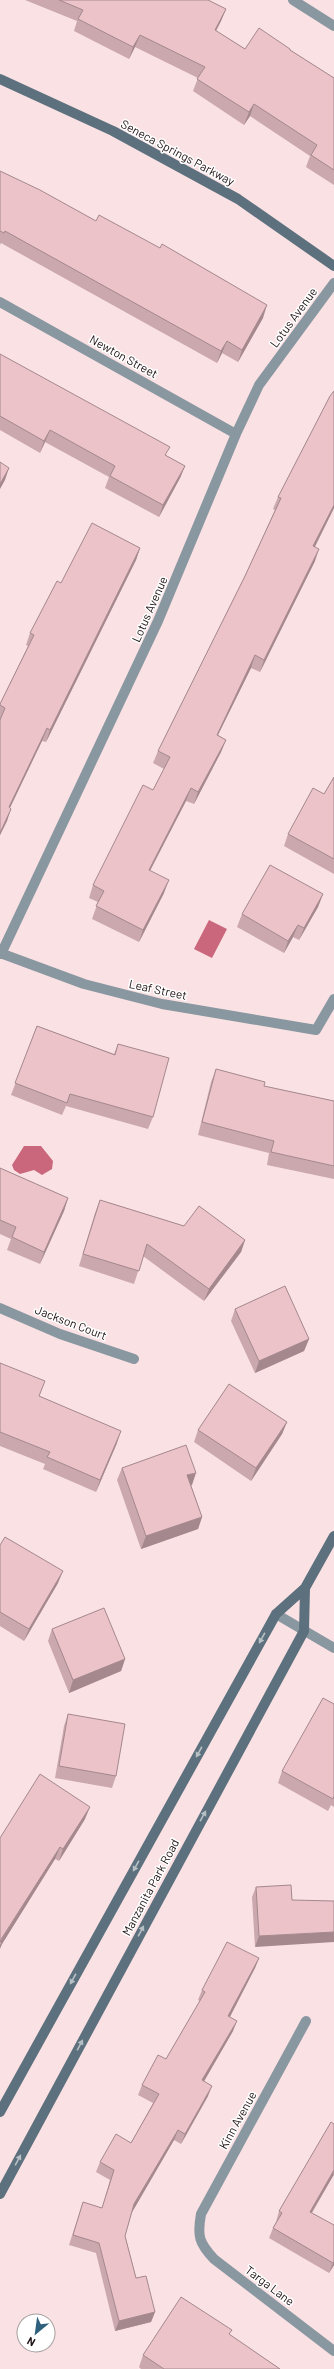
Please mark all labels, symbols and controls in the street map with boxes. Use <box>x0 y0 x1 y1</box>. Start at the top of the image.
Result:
street label: Seneca Springs Parkway <box>119 116 238 188</box>
street label: Lotus Avenue <box>267 284 319 350</box>
street label: Newton Street <box>88 332 160 380</box>
street label: Lotus Avenue <box>128 574 170 644</box>
street label: Leaf Street <box>128 976 188 1002</box>
street label: Jackson Court <box>33 1302 109 1342</box>
one-way arrow <box>259 1632 265 1644</box>
one-way arrow <box>196 1746 202 1758</box>
one-way arrow <box>200 1810 206 1822</box>
street label: Manzanita Park Road <box>119 1836 181 1938</box>
one-way arrow <box>133 1860 140 1872</box>
one-way arrow <box>138 1925 145 1936</box>
one-way arrow <box>70 1974 77 1985</box>
one-way arrow <box>77 2039 83 2051</box>
street label: Kinn Avenue <box>215 2089 259 2151</box>
one-way arrow <box>15 2154 22 2166</box>
street label: Targa Lane <box>243 2262 297 2308</box>
north arrow <box>16 2313 56 2353</box>
text: N <box>25 2335 37 2350</box>

